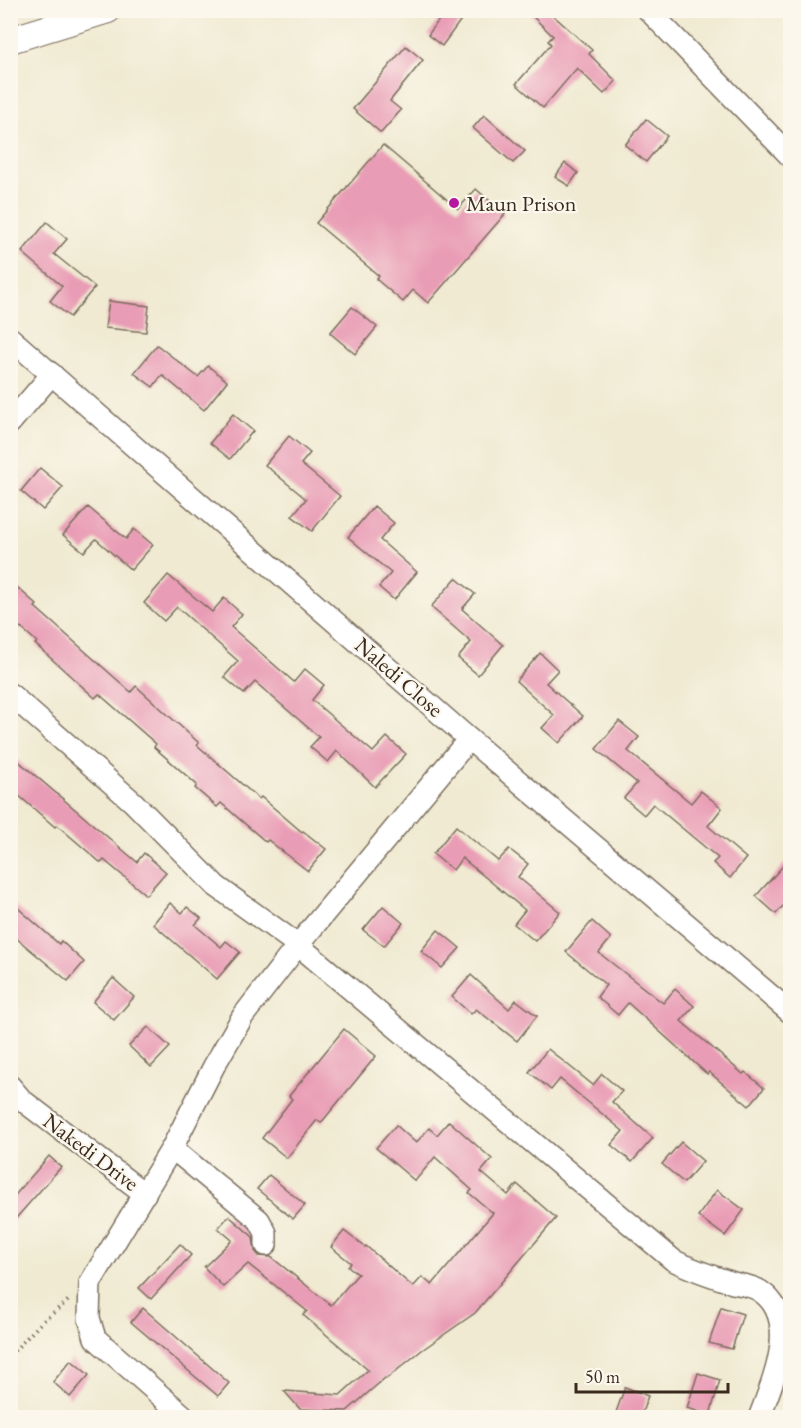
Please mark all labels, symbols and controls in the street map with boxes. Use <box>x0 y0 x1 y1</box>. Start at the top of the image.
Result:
place label: Maun Prison <box>466 189 577 218</box>
marker: Maun Prison <box>447 196 461 210</box>
street label: Naledi Close <box>349 631 450 724</box>
street label: Nakedi Drive <box>37 1106 145 1198</box>
scale bar <box>576 1356 728 1394</box>
text: 50 m <box>585 1365 620 1388</box>

